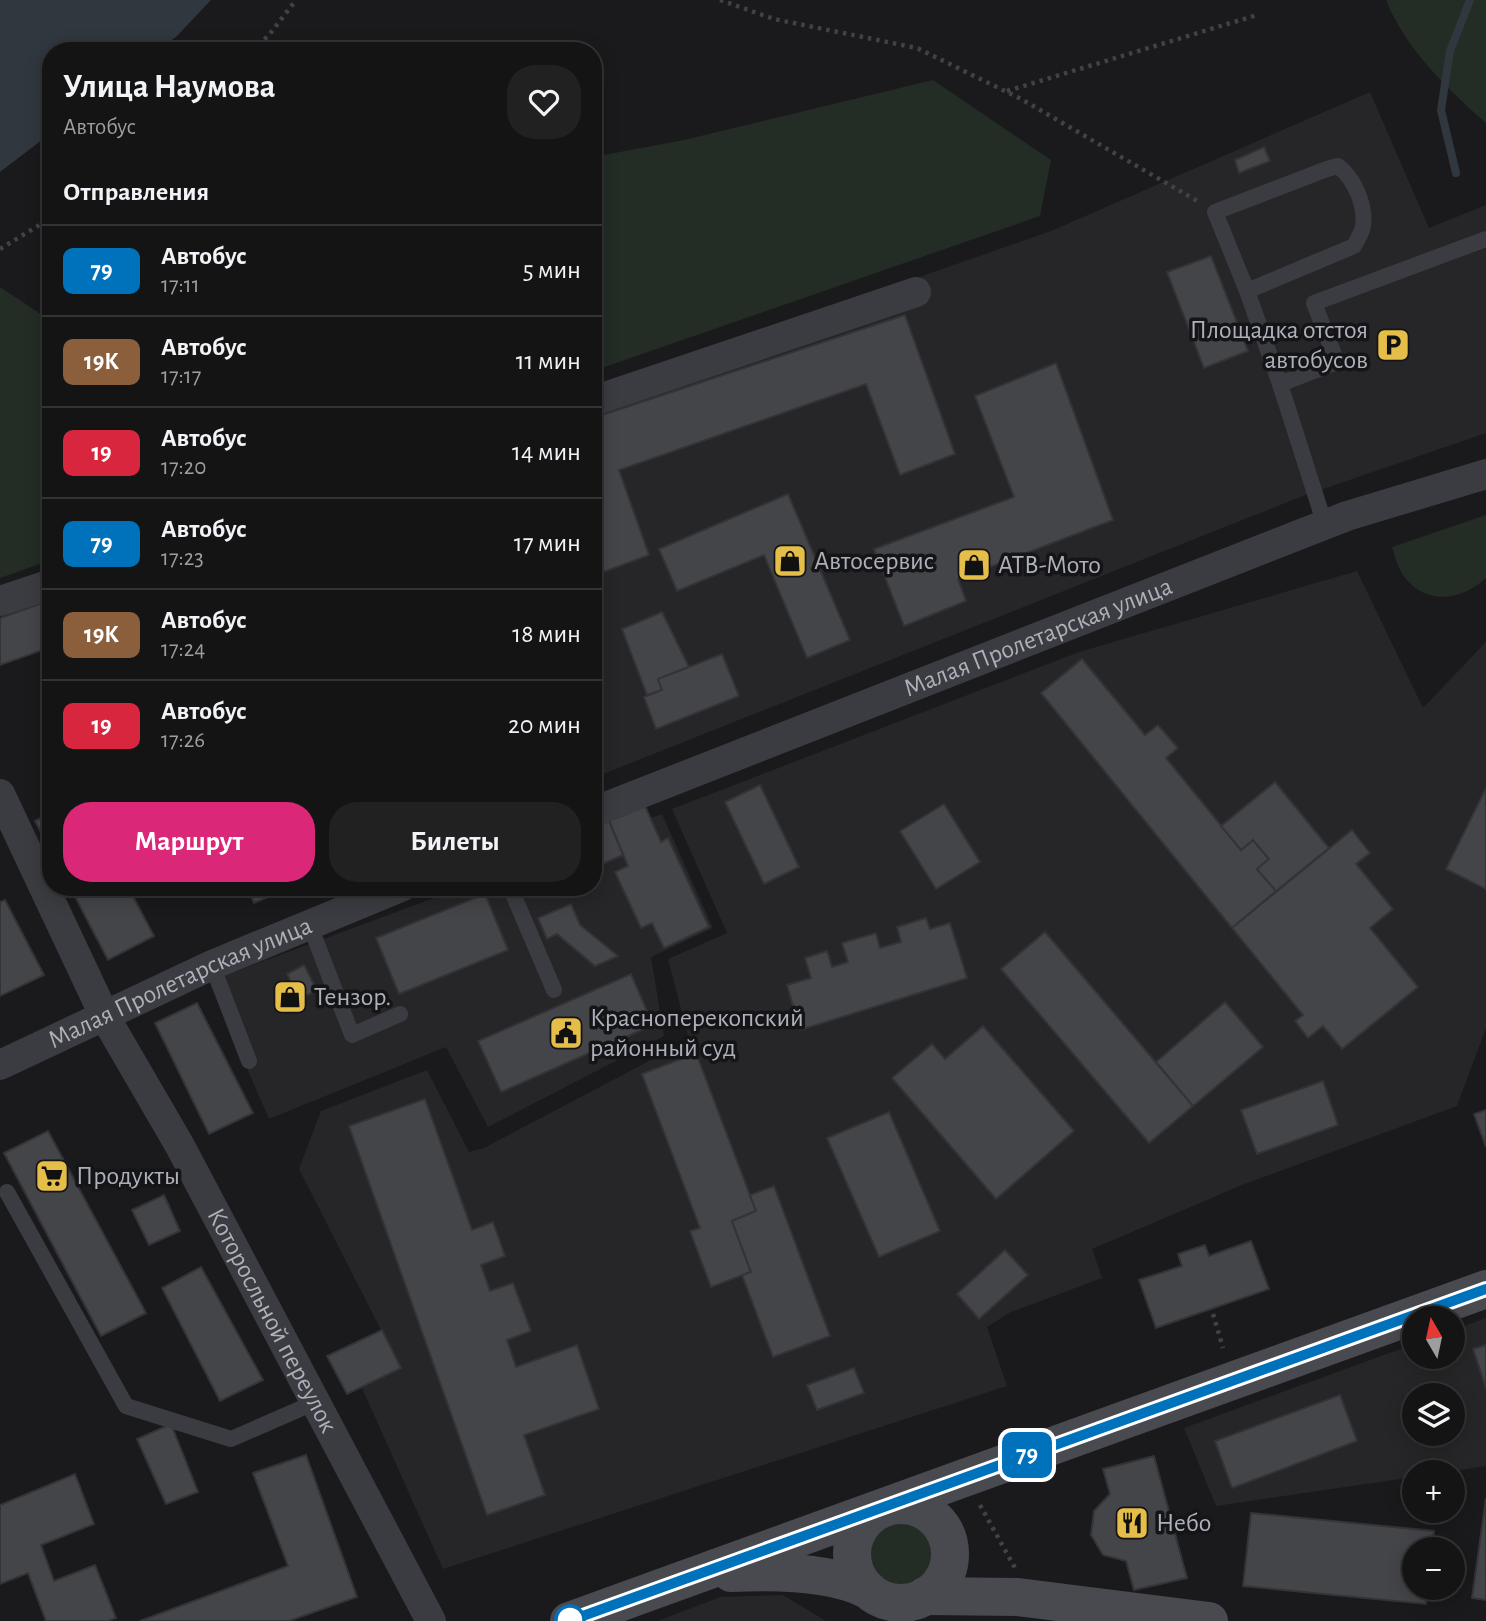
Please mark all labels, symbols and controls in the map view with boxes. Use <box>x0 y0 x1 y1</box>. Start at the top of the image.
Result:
button: heart <box>507 65 581 139</box>
text: Улица Наумова <box>63 71 275 104</box>
text: Автобус <box>63 116 136 139</box>
text: Отправления <box>63 179 209 205</box>
text: Автобус <box>161 243 247 269</box>
text: 5 мин <box>523 257 581 283</box>
text: 79 <box>91 259 112 283</box>
text: 17:11 <box>161 274 200 297</box>
place label: Площадка отстоя автобусов <box>1190 317 1368 373</box>
parking icon: Площадка отстоя автобусов <box>1374 326 1412 364</box>
text: Автобус <box>161 334 247 360</box>
text: 11 мин <box>516 348 581 374</box>
text: 19К <box>84 350 119 374</box>
text: 17:17 <box>161 365 201 388</box>
text: Автобус <box>161 425 247 451</box>
text: 14 мин <box>512 439 581 465</box>
text: 19 <box>91 441 112 465</box>
text: 17:20 <box>161 456 206 479</box>
text: Автобус <box>161 516 247 542</box>
text: 17 мин <box>514 530 581 556</box>
text: 79 <box>91 532 112 556</box>
shop icon: Автосервис <box>771 542 809 580</box>
shop icon: АТВ-Мото <box>955 546 993 584</box>
text: 17:23 <box>161 547 204 570</box>
place label: Автосервис <box>814 548 934 574</box>
place label: АТВ-Мото <box>998 552 1101 578</box>
street label: Малая Пролетарская улица <box>900 573 1176 702</box>
text: Автобус <box>161 607 247 633</box>
text: 18 мин <box>512 621 581 647</box>
text: 19К <box>84 623 119 647</box>
text: 17:24 <box>161 638 205 661</box>
text: Автобус <box>161 698 247 724</box>
text: 20 мин <box>508 712 581 738</box>
text: 19 <box>91 714 112 738</box>
text: 17:26 <box>161 729 205 752</box>
button: Маршрут <box>63 802 315 882</box>
button: Билеты <box>329 802 581 882</box>
street label: Малая Пролетарская улица <box>44 912 316 1053</box>
shop icon: Тензор. <box>271 978 309 1016</box>
place label: Тензор. <box>314 984 391 1010</box>
place label: Красноперекопский районный суд <box>590 1005 804 1061</box>
public building icon: Красноперекопский районный суд <box>547 1014 585 1052</box>
supermarket icon: Продукты <box>33 1157 71 1195</box>
place label: Продукты <box>76 1163 180 1189</box>
street label: Которосльной переулок <box>202 1204 342 1437</box>
north arrow <box>1402 1306 1465 1368</box>
map controls <box>1402 1306 1465 1600</box>
button: layers <box>1402 1383 1465 1446</box>
line badge: 79 <box>996 1432 1058 1478</box>
text: 79 <box>1016 1443 1038 1467</box>
button: + <box>1402 1460 1465 1523</box>
restaurant icon: Небо <box>1113 1504 1151 1542</box>
place label: Небо <box>1156 1510 1211 1536</box>
button: − <box>1402 1537 1465 1600</box>
unlabelled marker <box>555 1605 585 1621</box>

